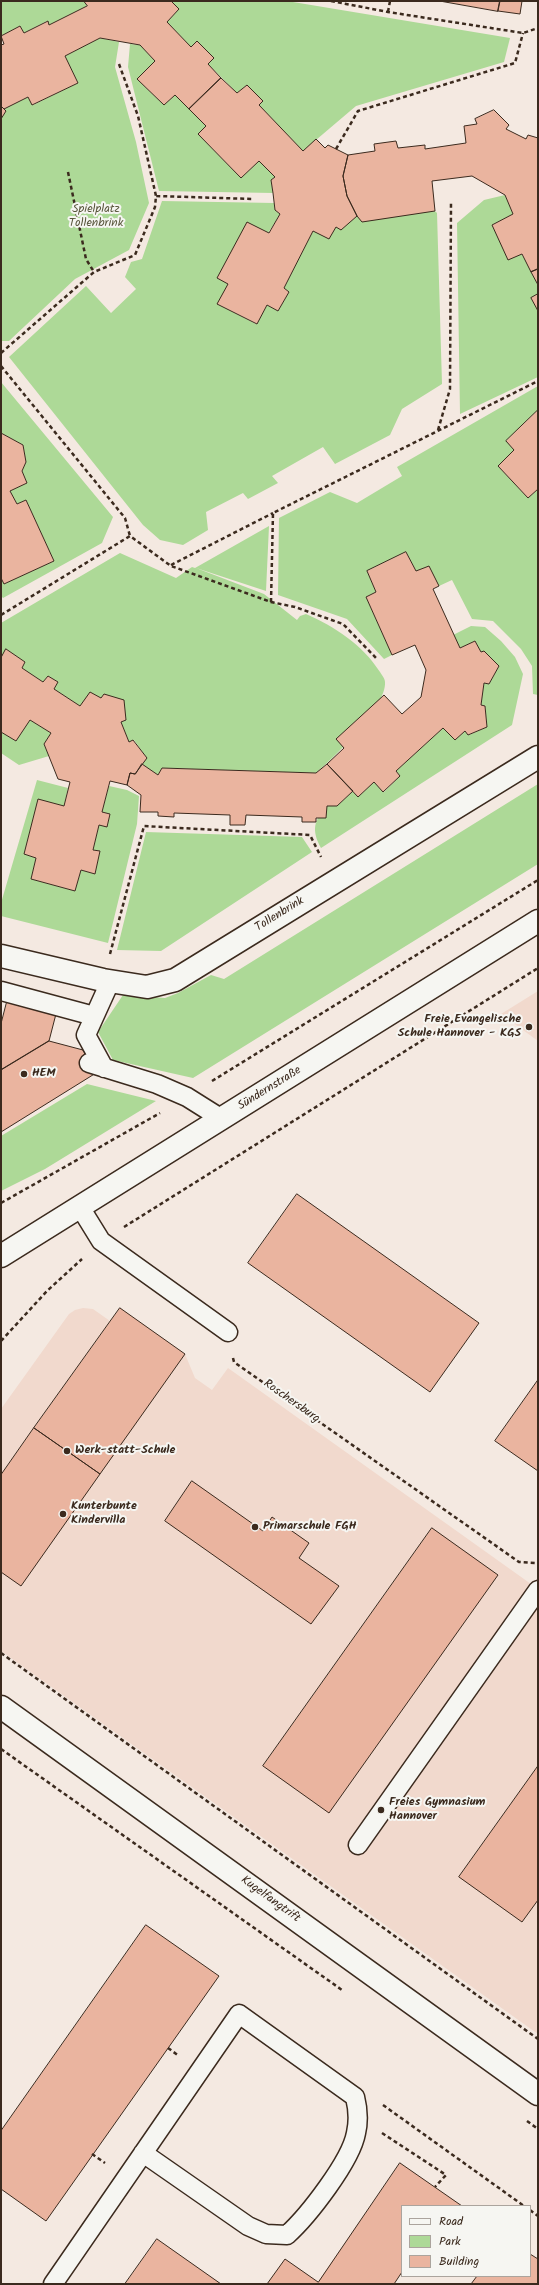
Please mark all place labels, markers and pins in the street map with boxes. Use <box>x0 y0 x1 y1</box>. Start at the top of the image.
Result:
place label: Freie Evangelische Schule Hannover - KGS <box>398 1013 521 1041</box>
marker: Freie Evangelische Schule Hannover - KGS <box>524 1022 534 1032</box>
place label: HEM <box>32 1067 55 1081</box>
marker: HEM <box>19 1069 29 1079</box>
place label: Werk-statt-Schule <box>75 1444 175 1458</box>
marker: Werk-statt-Schule <box>62 1446 72 1456</box>
place label: Kunterbunte Kindervilla <box>71 1500 137 1528</box>
marker: Kunterbunte Kindervilla <box>58 1509 68 1519</box>
place label: Primarschule FGH <box>263 1520 357 1534</box>
marker: Primarschule FGH <box>250 1522 260 1532</box>
place label: Freies Gymnasium Hannover <box>389 1796 485 1824</box>
marker: Freies Gymnasium Hannover <box>376 1805 386 1815</box>

